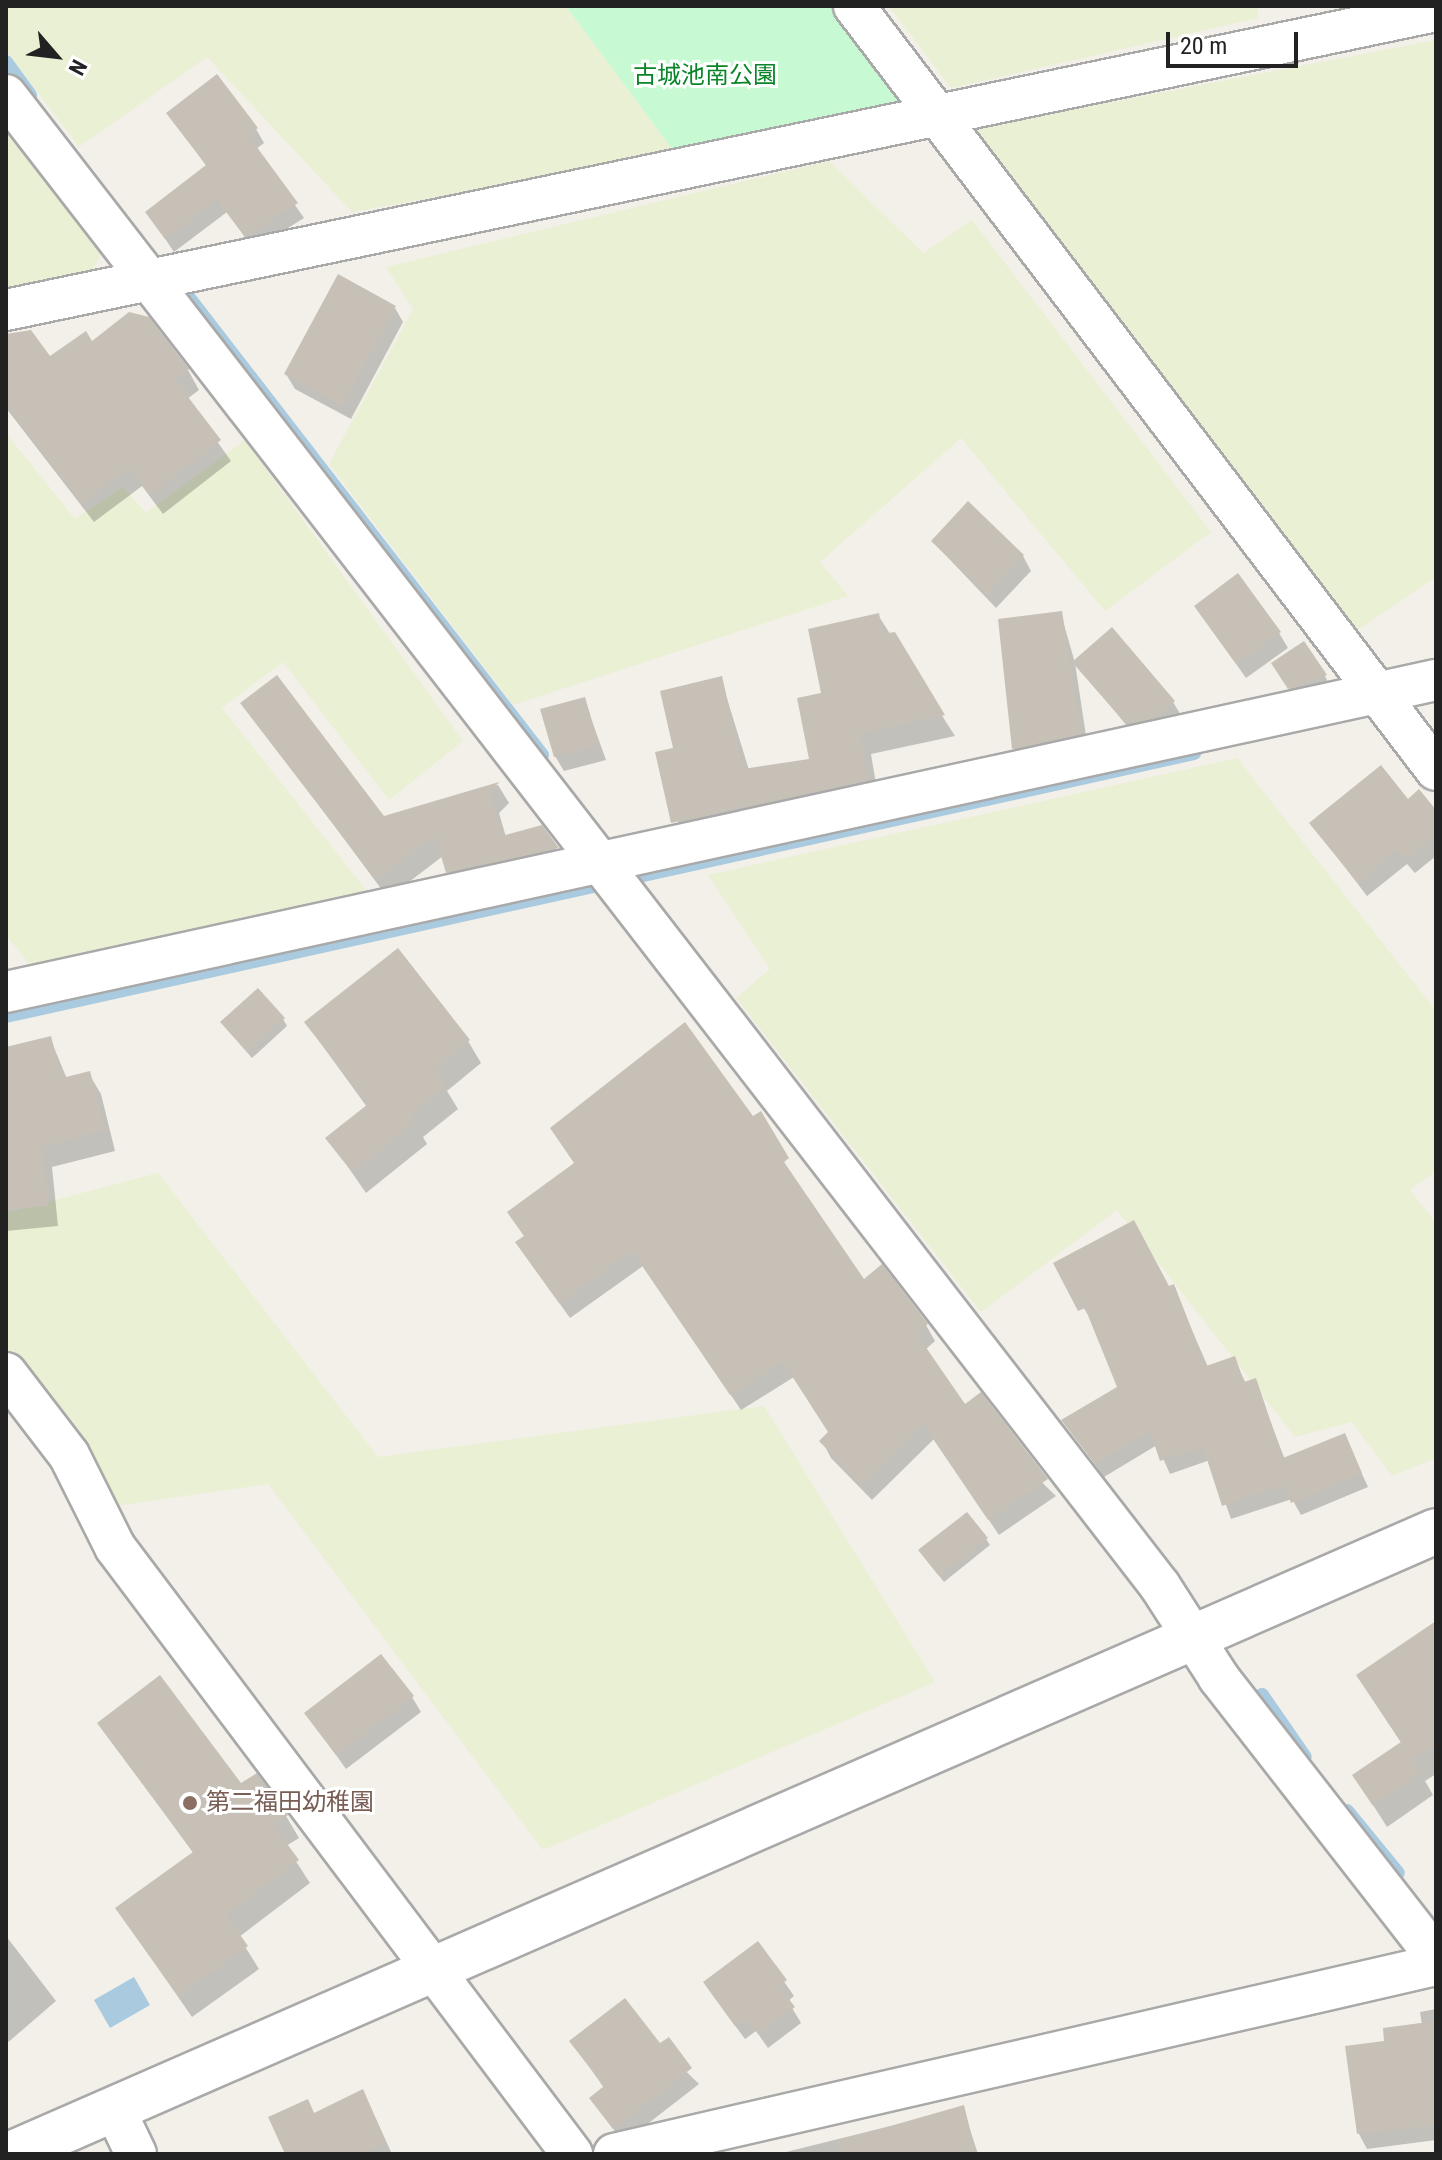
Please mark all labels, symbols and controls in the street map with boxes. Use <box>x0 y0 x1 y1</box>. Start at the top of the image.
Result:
north arrow <box>16 16 96 96</box>
scale bar <box>1170 16 1302 66</box>
text: 20 m <box>1180 32 1227 60</box>
text: N <box>63 56 92 79</box>
park label: 古城池南公園 <box>633 62 777 90</box>
place label: 第二福田幼稚園 <box>206 1789 374 1817</box>
marker: 第二福田幼稚園 <box>181 1794 199 1812</box>

